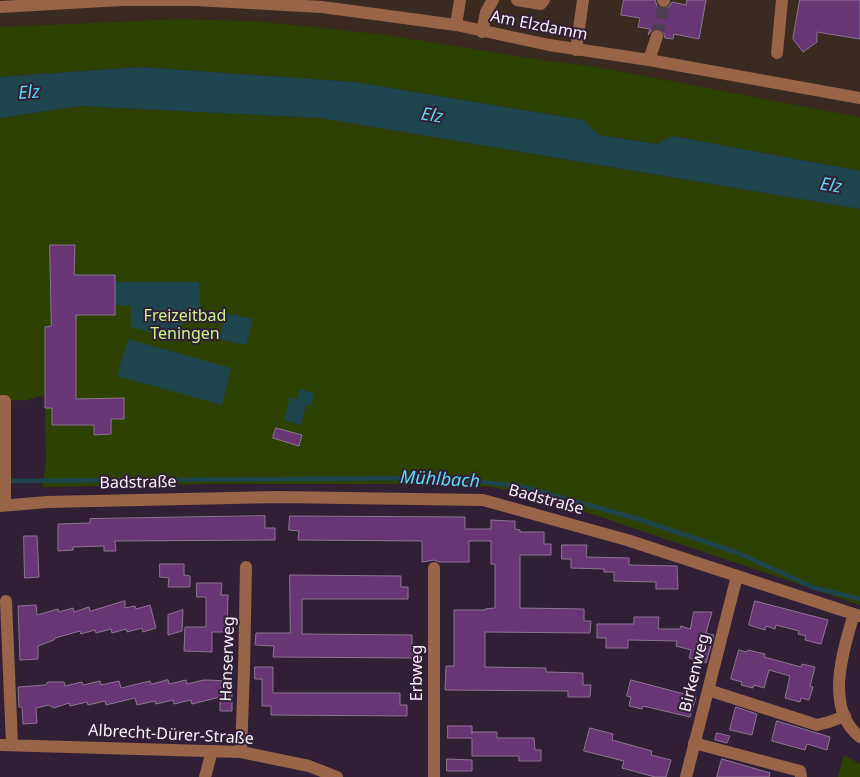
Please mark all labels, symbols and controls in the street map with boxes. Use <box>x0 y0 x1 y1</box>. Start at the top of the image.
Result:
street label: Am Elzdamm <box>489 7 589 45</box>
water label: Elz <box>17 81 41 105</box>
water label: Elz <box>419 103 445 129</box>
water label: Elz <box>818 173 844 199</box>
park label: Freizeitbad Teningen <box>144 306 226 344</box>
water label: Mühlbach <box>400 467 480 493</box>
street label: Badstraße <box>99 473 177 493</box>
street label: Badstraße <box>506 481 586 519</box>
street label: Hanserweg <box>217 616 239 702</box>
street label: Birkenweg <box>676 632 714 714</box>
street label: Erbweg <box>407 645 427 701</box>
street label: Albrecht-Dürer-Straße <box>88 721 254 749</box>

